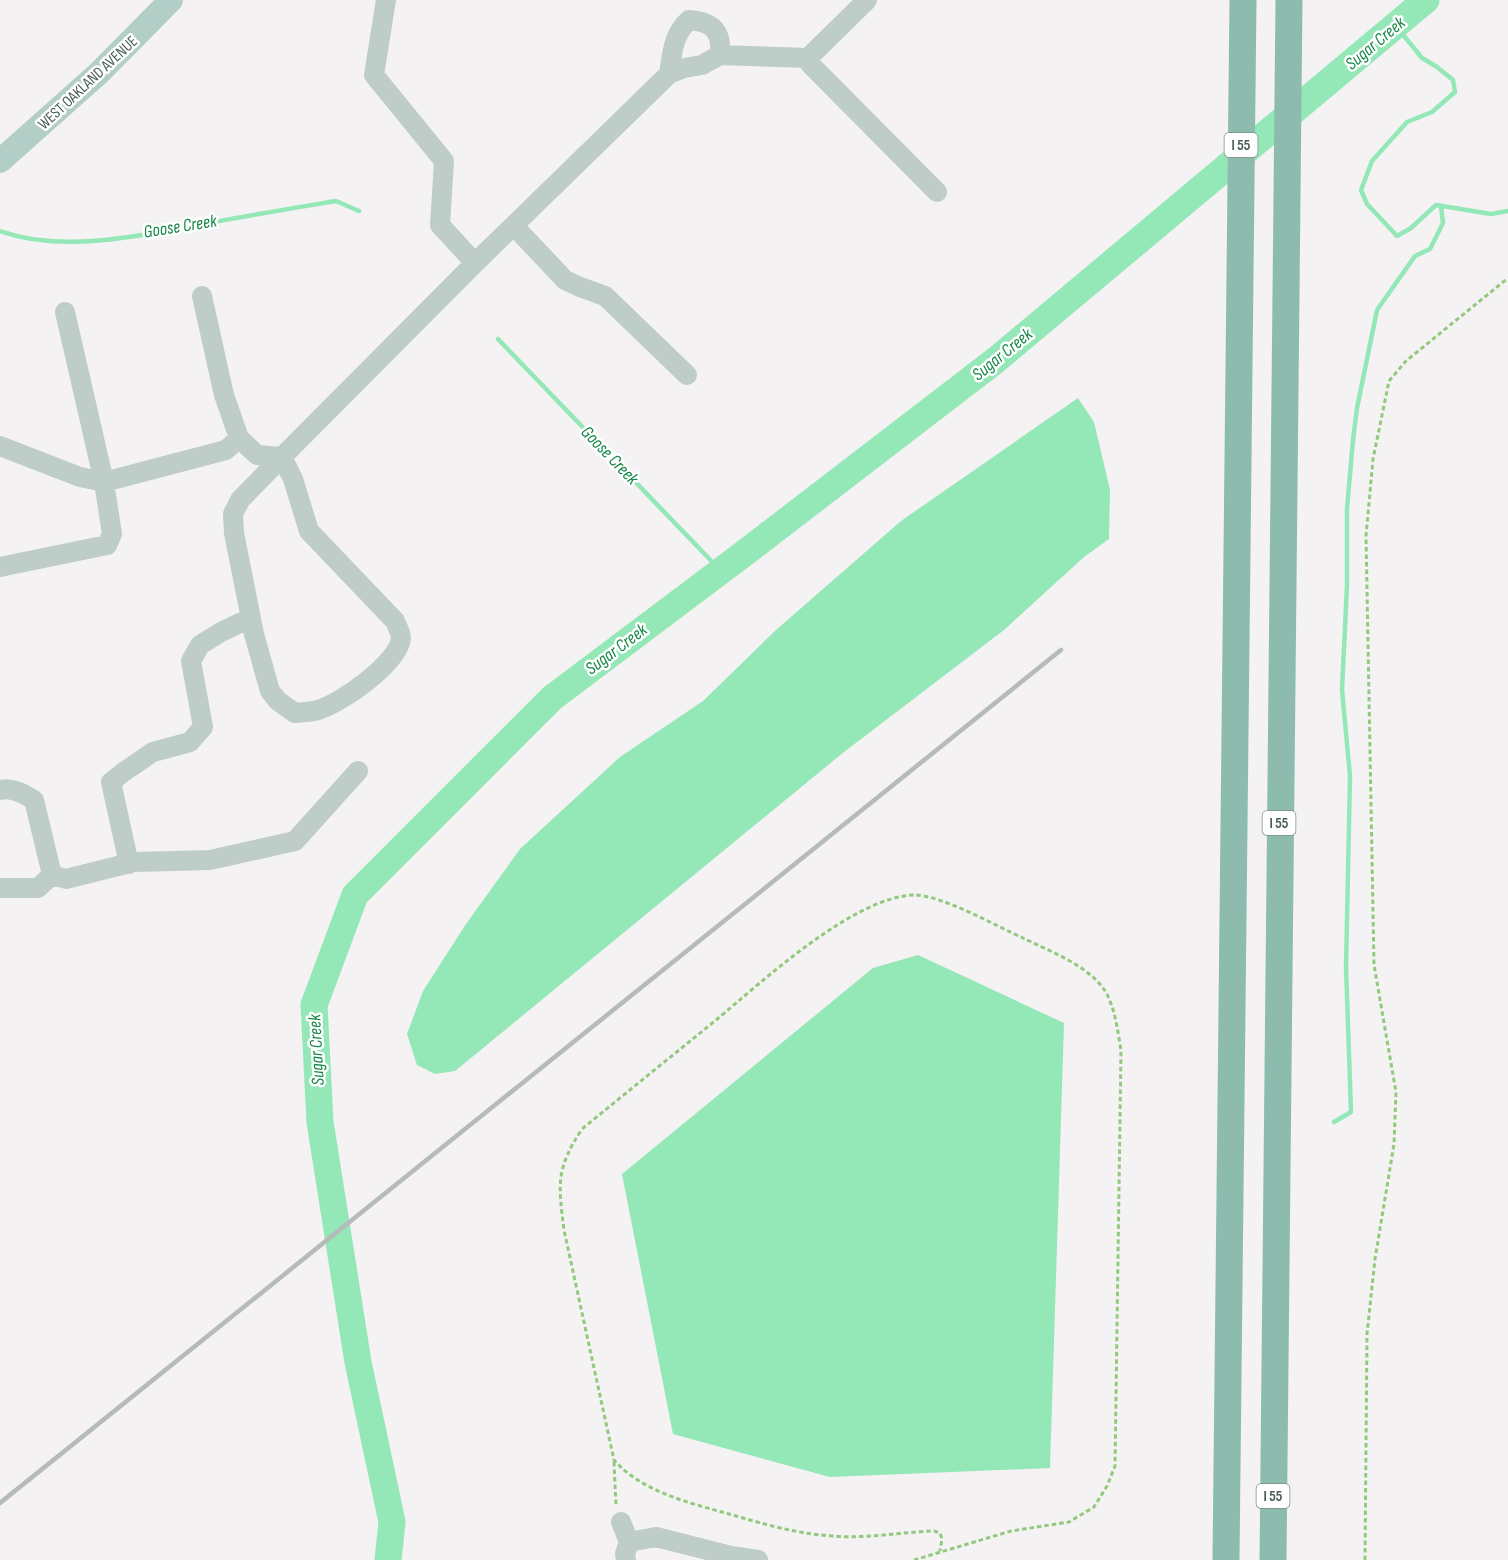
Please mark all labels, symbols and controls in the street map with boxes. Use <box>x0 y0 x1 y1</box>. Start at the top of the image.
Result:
water label: Sugar Creek <box>1341 12 1410 74</box>
street label: WEST OAKLAND AVENUE <box>34 32 142 134</box>
road number: I 55 <box>1224 133 1258 157</box>
water label: Goose Creek <box>142 210 219 243</box>
water label: Sugar Creek <box>968 323 1038 385</box>
water label: Goose Creek <box>576 422 644 490</box>
water label: Sugar Creek <box>581 619 652 679</box>
road number: I 55 <box>1262 811 1296 835</box>
water label: Sugar Creek <box>304 1012 329 1086</box>
road number: I 55 <box>1256 1484 1290 1508</box>

